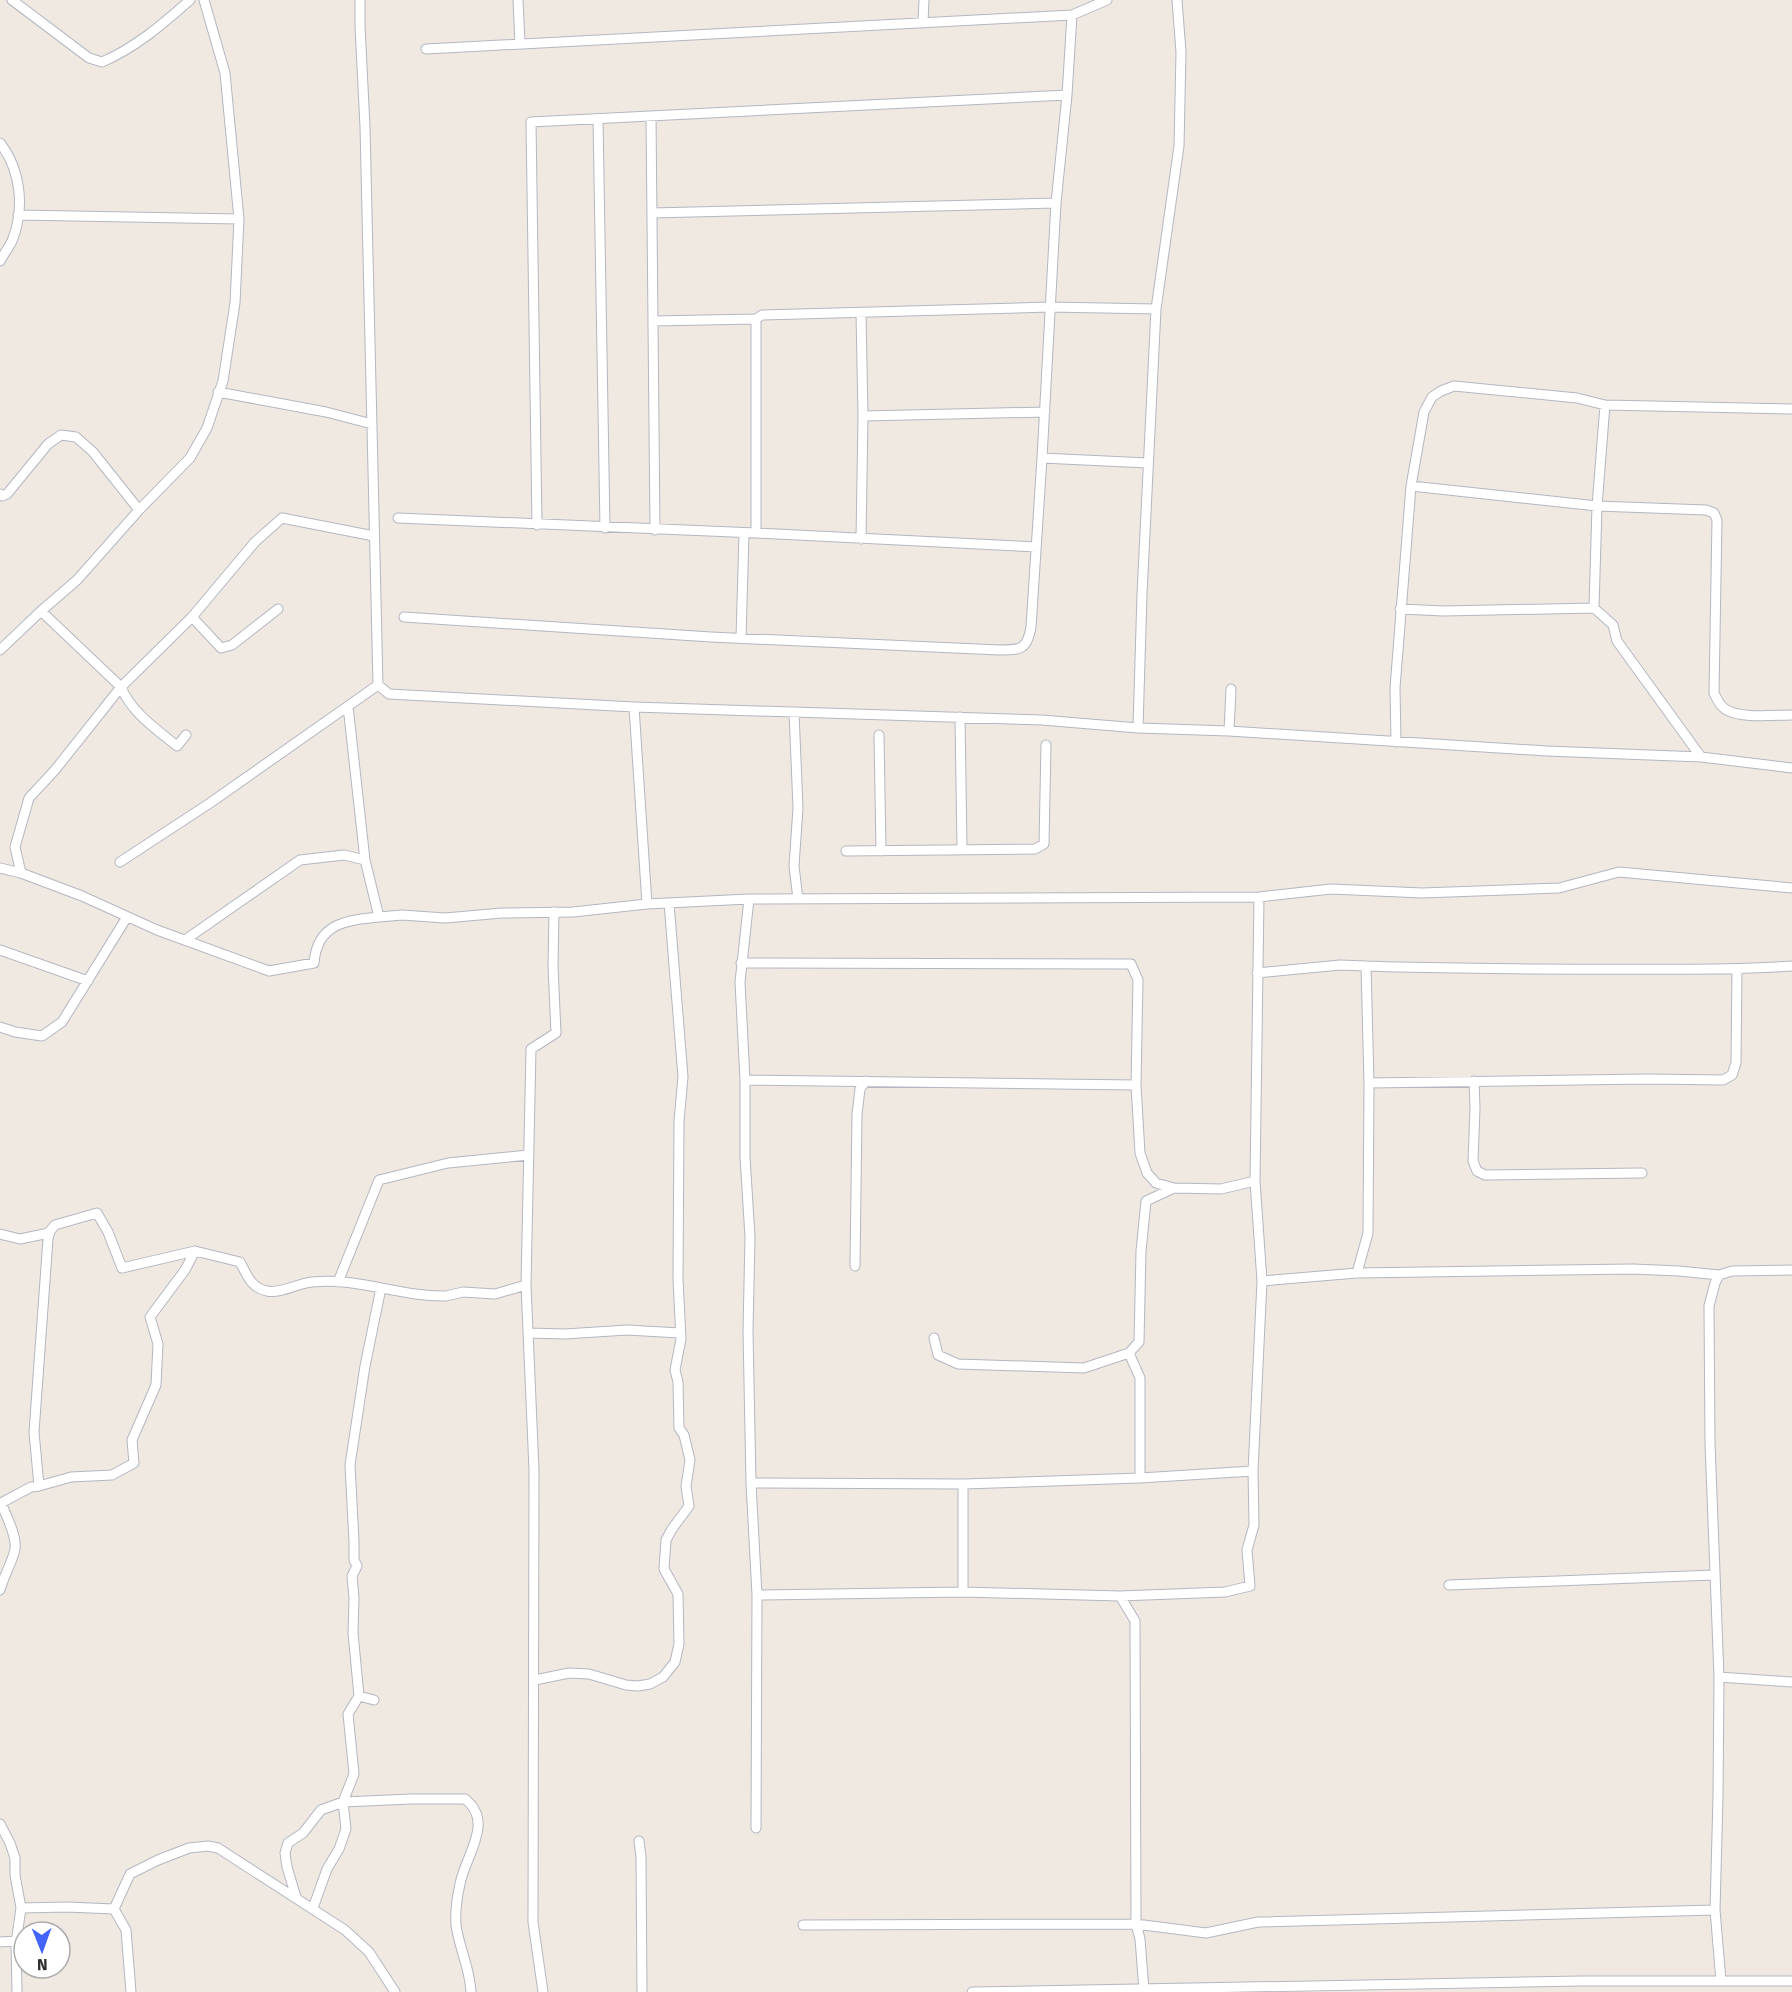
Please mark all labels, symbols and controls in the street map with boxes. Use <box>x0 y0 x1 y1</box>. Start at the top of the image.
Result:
north arrow <box>12 1920 72 1980</box>
text: N <box>37 1955 48 1974</box>

